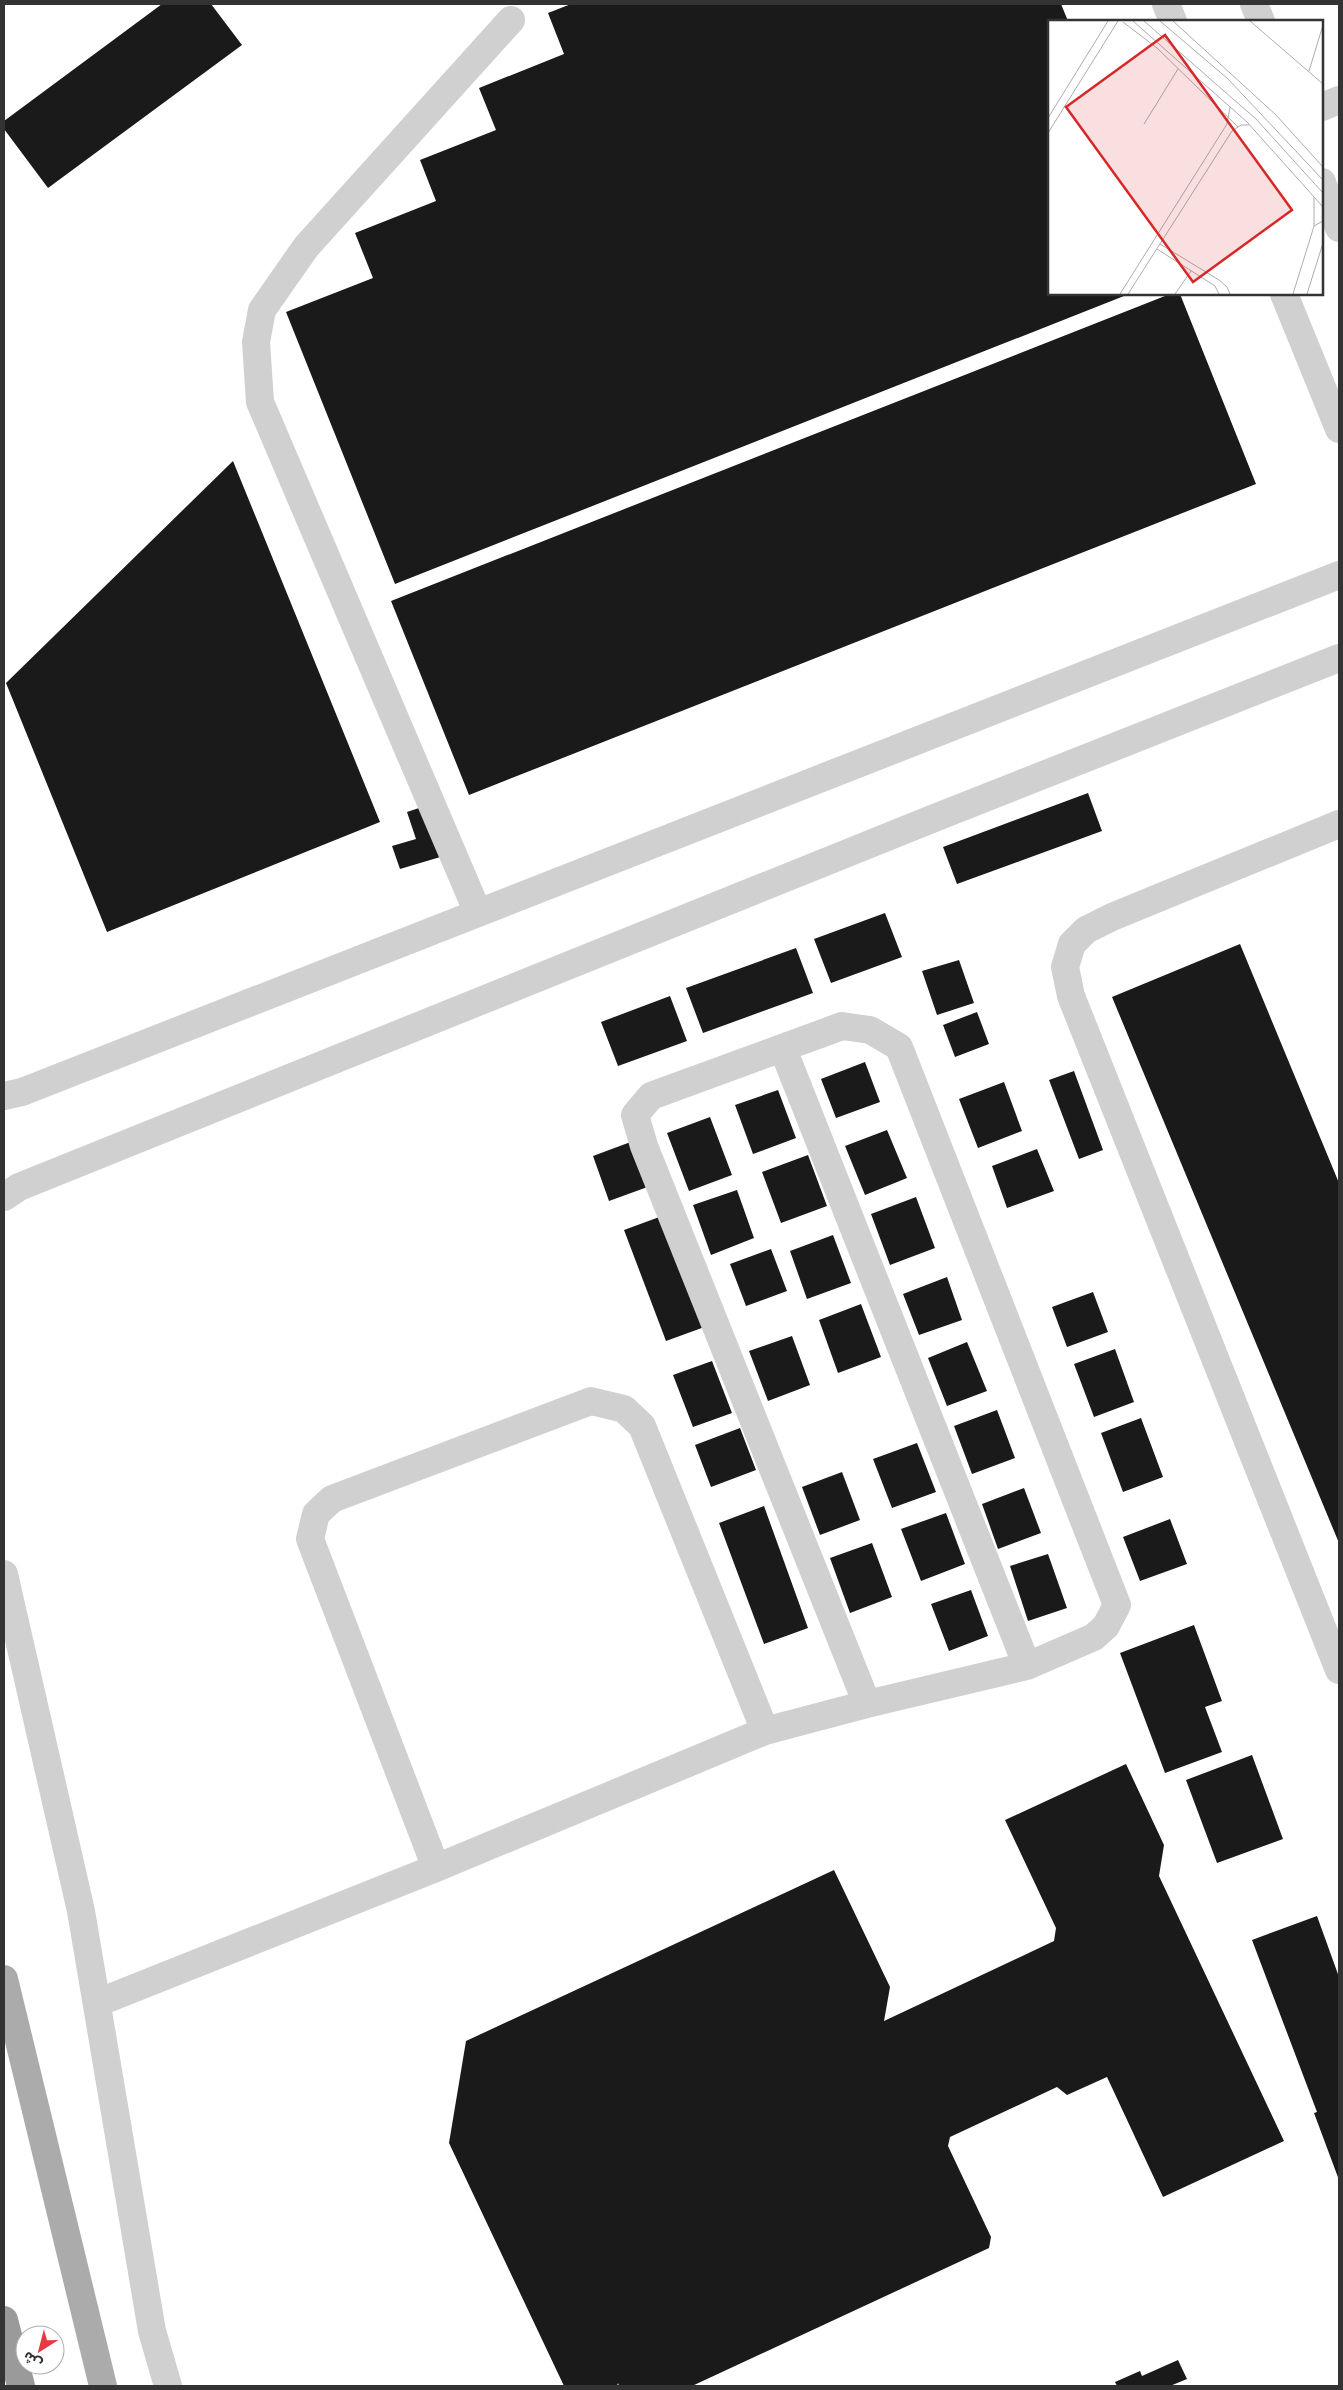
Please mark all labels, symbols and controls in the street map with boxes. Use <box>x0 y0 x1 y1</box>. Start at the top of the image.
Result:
inset map <box>1048 20 1323 295</box>
north arrow <box>15 2325 65 2375</box>
text: ش <box>19 2348 45 2373</box>

